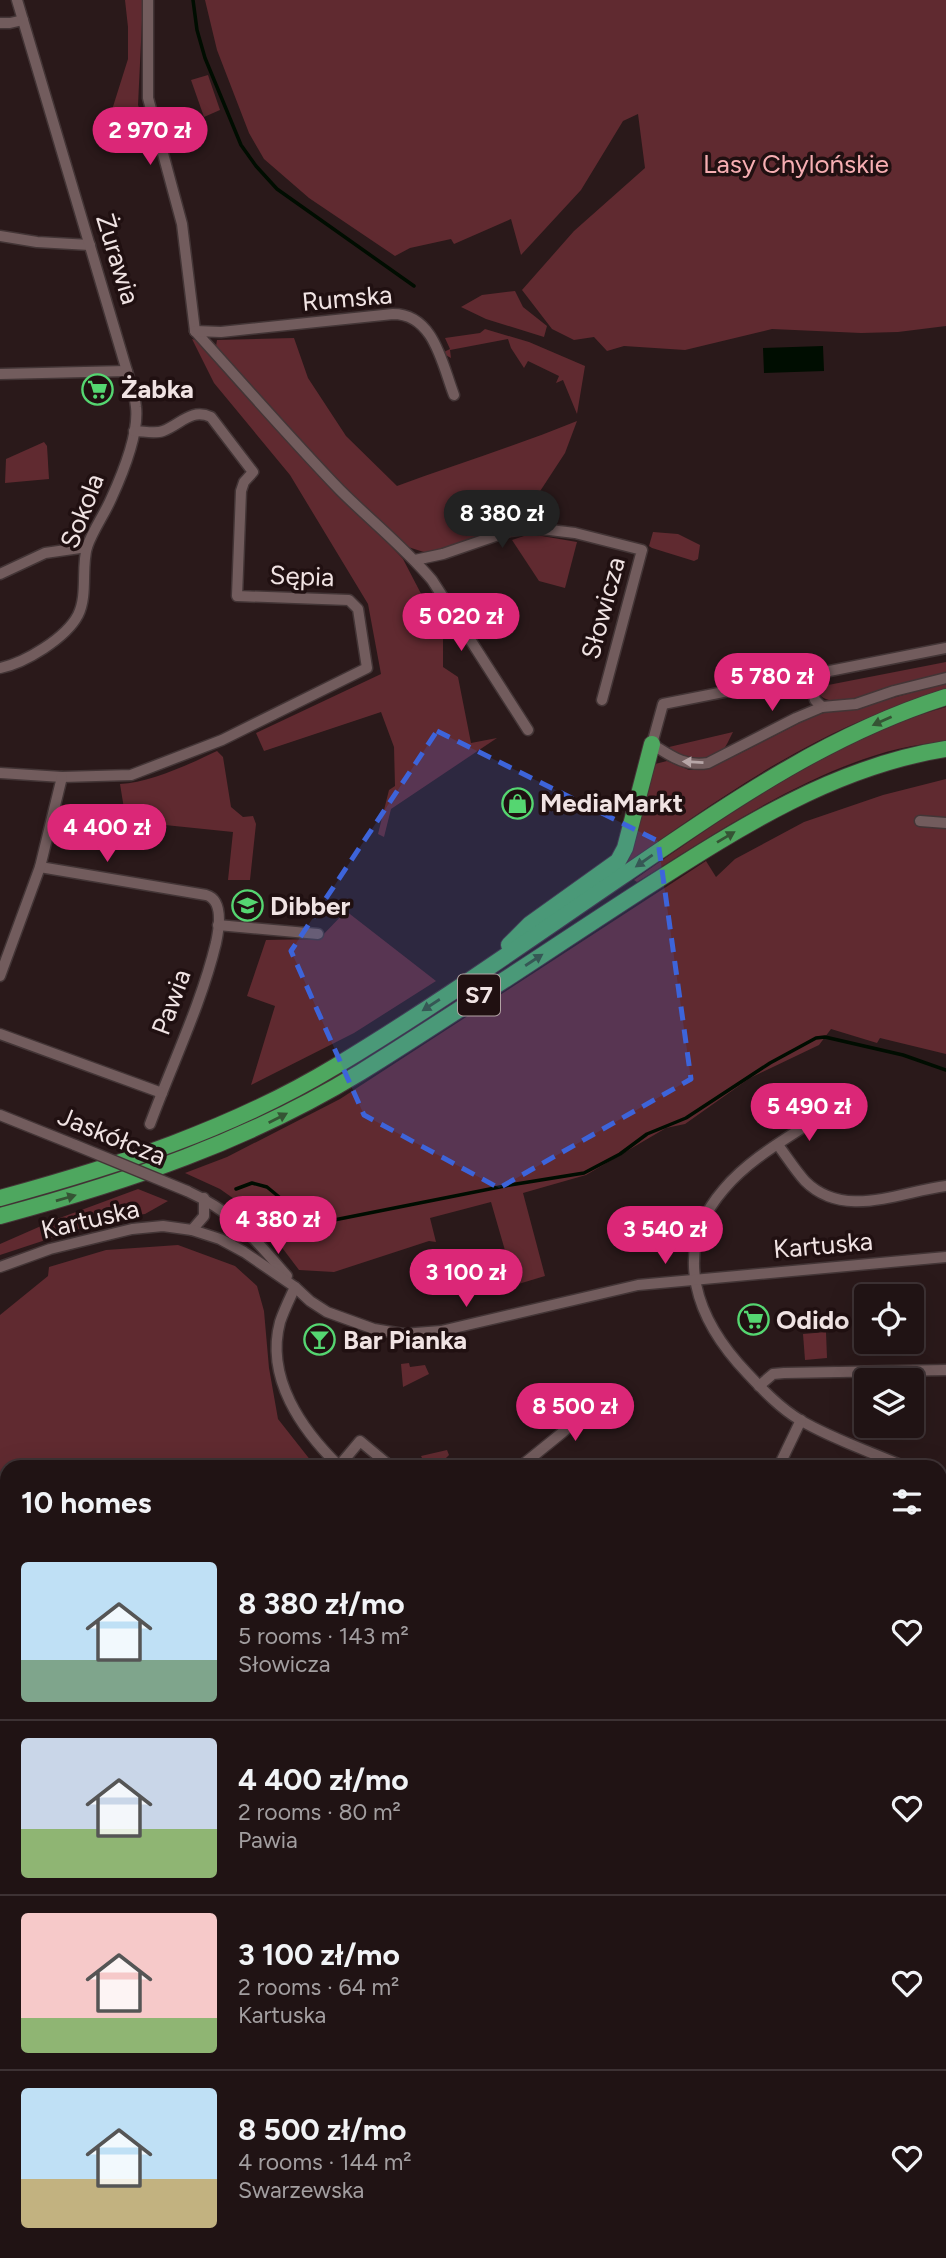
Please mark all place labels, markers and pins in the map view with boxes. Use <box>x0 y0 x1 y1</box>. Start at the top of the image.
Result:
pin: 2 970 zł <box>78 108 222 167</box>
supermarket icon: Żabka <box>81 372 115 406</box>
place label: Żabka <box>121 373 194 405</box>
pin: 8 380 zł <box>430 490 574 550</box>
pin: 5 020 zł <box>389 594 533 653</box>
pin: 5 780 zł <box>700 654 844 713</box>
shop icon: MediaMarkt <box>500 786 534 820</box>
place label: MediaMarkt <box>540 787 683 819</box>
pin: 4 400 zł <box>35 804 179 864</box>
school or university icon: Dibber <box>230 889 264 923</box>
place label: Dibber <box>270 890 350 922</box>
pin: 5 490 zł <box>737 1084 881 1143</box>
pin: 4 380 zł <box>206 1196 350 1256</box>
pin: 3 540 zł <box>593 1206 737 1266</box>
pin: 3 100 zł <box>394 1250 538 1309</box>
supermarket icon: Odido <box>736 1303 770 1337</box>
place label: Odido <box>776 1304 849 1336</box>
bar icon: Bar Pianka <box>303 1323 337 1357</box>
place label: Bar Pianka <box>343 1324 467 1356</box>
pin: 8 500 zł <box>503 1384 647 1443</box>

